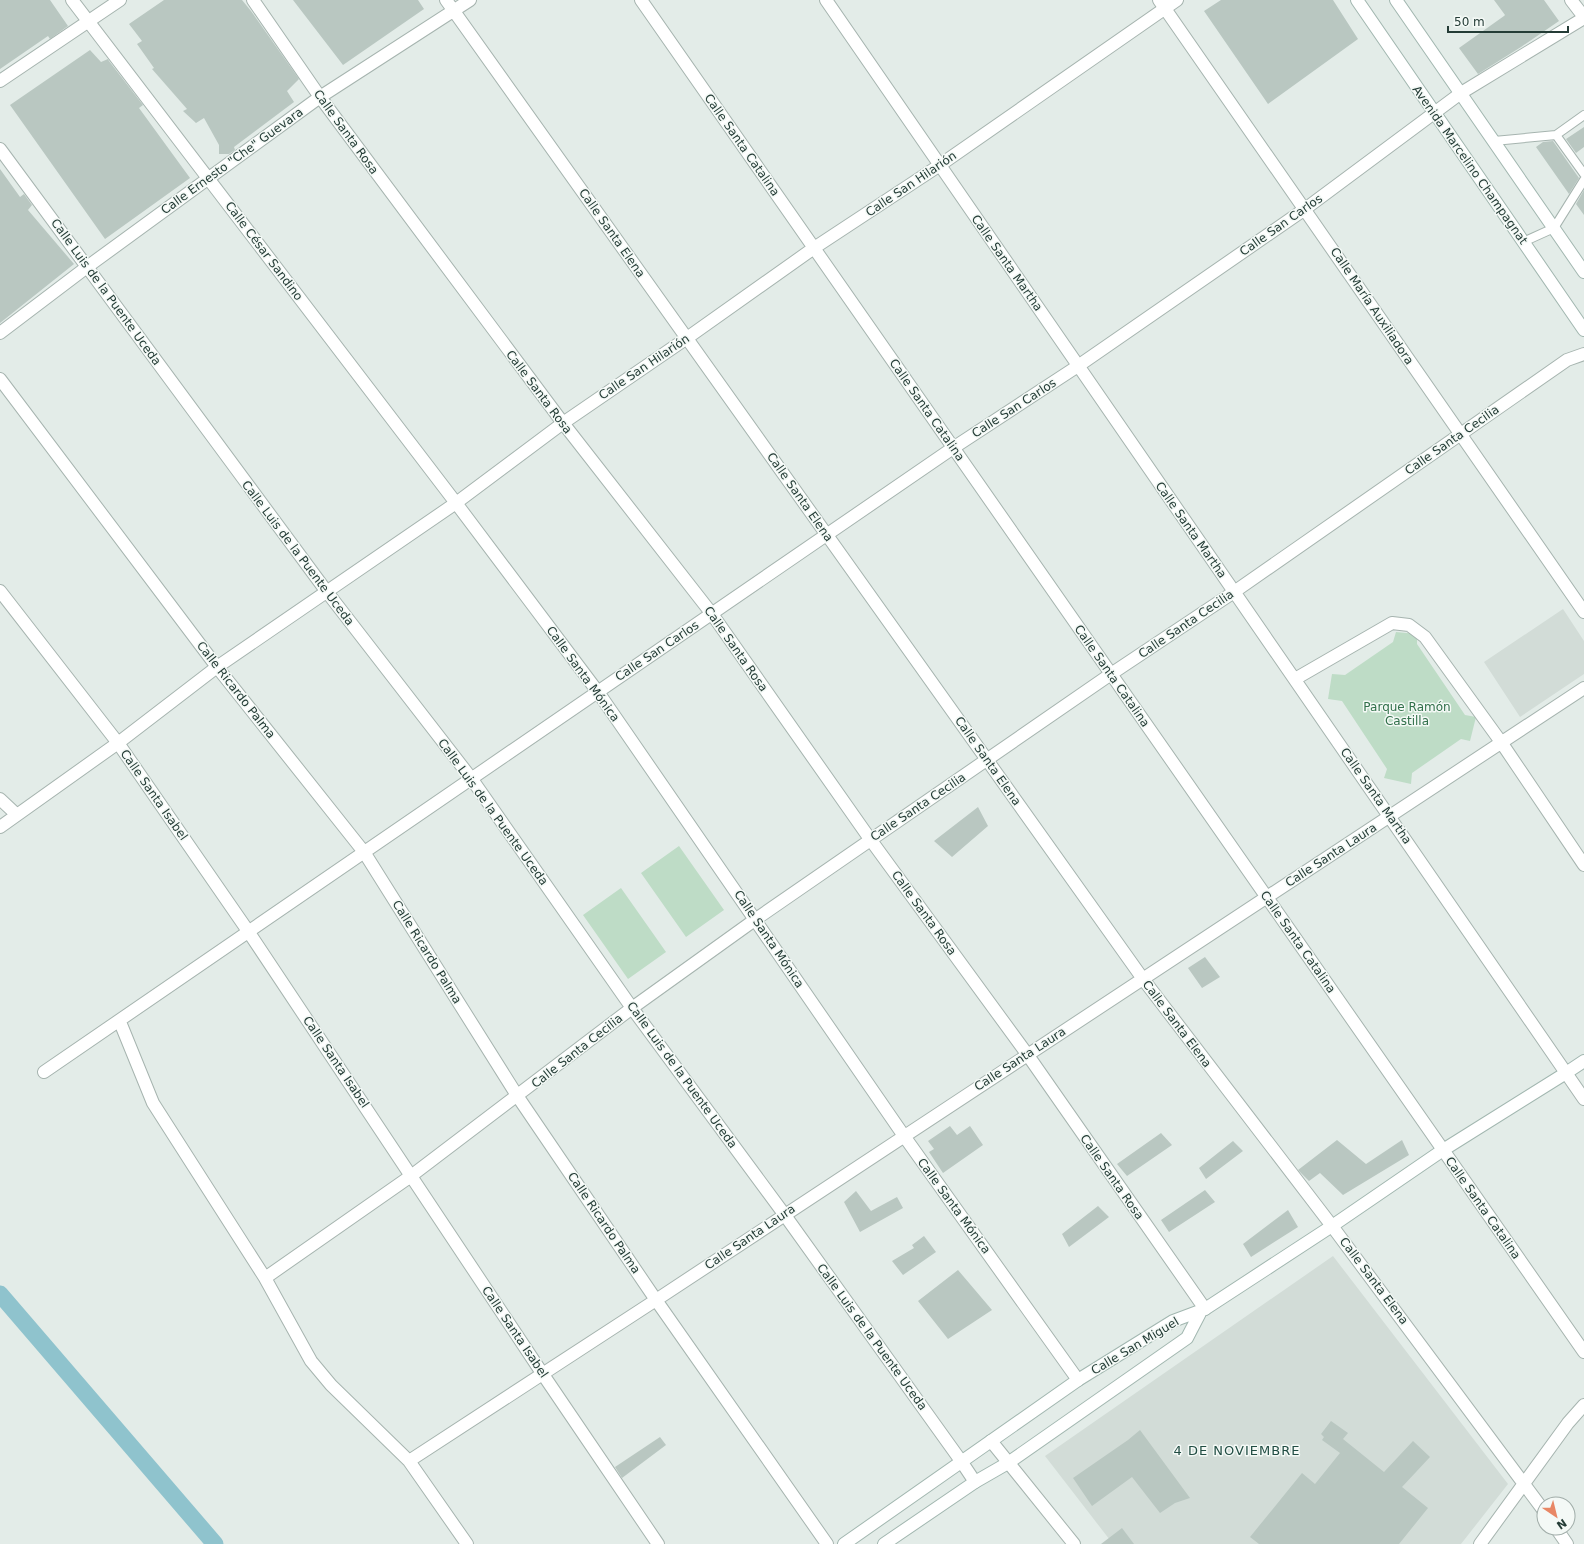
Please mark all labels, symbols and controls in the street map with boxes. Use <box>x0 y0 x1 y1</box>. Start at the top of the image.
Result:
scale bar <box>1448 8 1568 34</box>
text: 50 m <box>1454 15 1485 29</box>
street label: Avenida Marcelino Champagnat <box>1410 83 1531 247</box>
street label: Calle Santa Rosa <box>311 87 381 177</box>
street label: Calle Santa Catalina <box>701 91 783 199</box>
street label: Calle Ernesto "Che" Guevara <box>158 105 306 217</box>
street label: Calle San Hilarión <box>863 148 959 220</box>
street label: Calle Santa Elena <box>576 186 648 280</box>
street label: Calle San Carlos <box>1237 191 1325 259</box>
street label: Calle César Sandino <box>222 199 306 303</box>
street label: Calle Santa Martha <box>968 212 1046 314</box>
street label: Calle Luis de la Puente Uceda <box>48 216 164 368</box>
street label: Calle María Auxiliadora <box>1328 245 1416 367</box>
street label: Calle San Hilarión <box>596 331 692 403</box>
street label: Calle Santa Rosa <box>503 348 575 436</box>
street label: Calle Santa Catalina <box>886 356 968 464</box>
street label: Calle San Carlos <box>969 376 1059 440</box>
street label: Calle Santa Cecilia <box>1402 402 1502 478</box>
street label: Calle Santa Elena <box>764 450 836 544</box>
street label: Calle Luis de la Puente Uceda <box>239 478 357 628</box>
street label: Calle Santa Martha <box>1152 479 1230 581</box>
street label: Calle Santa Cecilia <box>1136 587 1236 661</box>
street label: Calle Santa Rosa <box>701 604 771 694</box>
street label: Calle San Carlos <box>613 618 701 684</box>
street label: Calle Santa Catalina <box>1071 622 1153 730</box>
street label: Calle Santa Mónica <box>544 624 622 724</box>
street label: Calle Ricardo Palma <box>194 639 278 741</box>
park label: Parque Ramón Castilla <box>1363 700 1451 728</box>
street label: Calle Santa Elena <box>952 714 1024 808</box>
street label: Calle Luis de la Puente Uceda <box>435 736 551 888</box>
street label: Calle Santa Martha <box>1337 745 1415 847</box>
street label: Calle Santa Isabel <box>117 747 191 843</box>
street label: Calle Santa Cecilia <box>868 770 968 844</box>
street label: Calle Santa Laura <box>1283 820 1379 890</box>
street label: Calle Santa Rosa <box>889 868 959 958</box>
street label: Calle Santa Mónica <box>731 888 807 990</box>
street label: Calle Santa Catalina <box>1257 888 1339 996</box>
street label: Calle Ricardo Palma <box>389 898 465 1006</box>
street label: Calle Santa Elena <box>1140 978 1214 1070</box>
street label: Calle Luis de la Puente Uceda <box>624 999 740 1151</box>
street label: Calle Santa Cecilia <box>529 1011 625 1091</box>
street label: Calle Santa Isabel <box>300 1014 372 1110</box>
street label: Calle Santa Laura <box>972 1024 1068 1094</box>
street label: Calle Santa Rosa <box>1077 1132 1147 1222</box>
street label: Calle Santa Catalina <box>1442 1154 1524 1262</box>
street label: Calle Santa Mónica <box>915 1156 993 1256</box>
street label: Calle Ricardo Palma <box>565 1170 643 1276</box>
street label: Calle Santa Laura <box>702 1202 798 1272</box>
street label: Calle Santa Elena <box>1337 1235 1411 1327</box>
street label: Calle Luis de la Puente Uceda <box>814 1261 930 1413</box>
street label: Calle Santa Isabel <box>479 1284 551 1380</box>
street label: Calle San Miguel <box>1089 1314 1181 1378</box>
district label: 4 DE NOVIEMBRE <box>1174 1443 1300 1458</box>
north arrow <box>1536 1496 1576 1536</box>
text: N <box>1554 1516 1569 1532</box>

